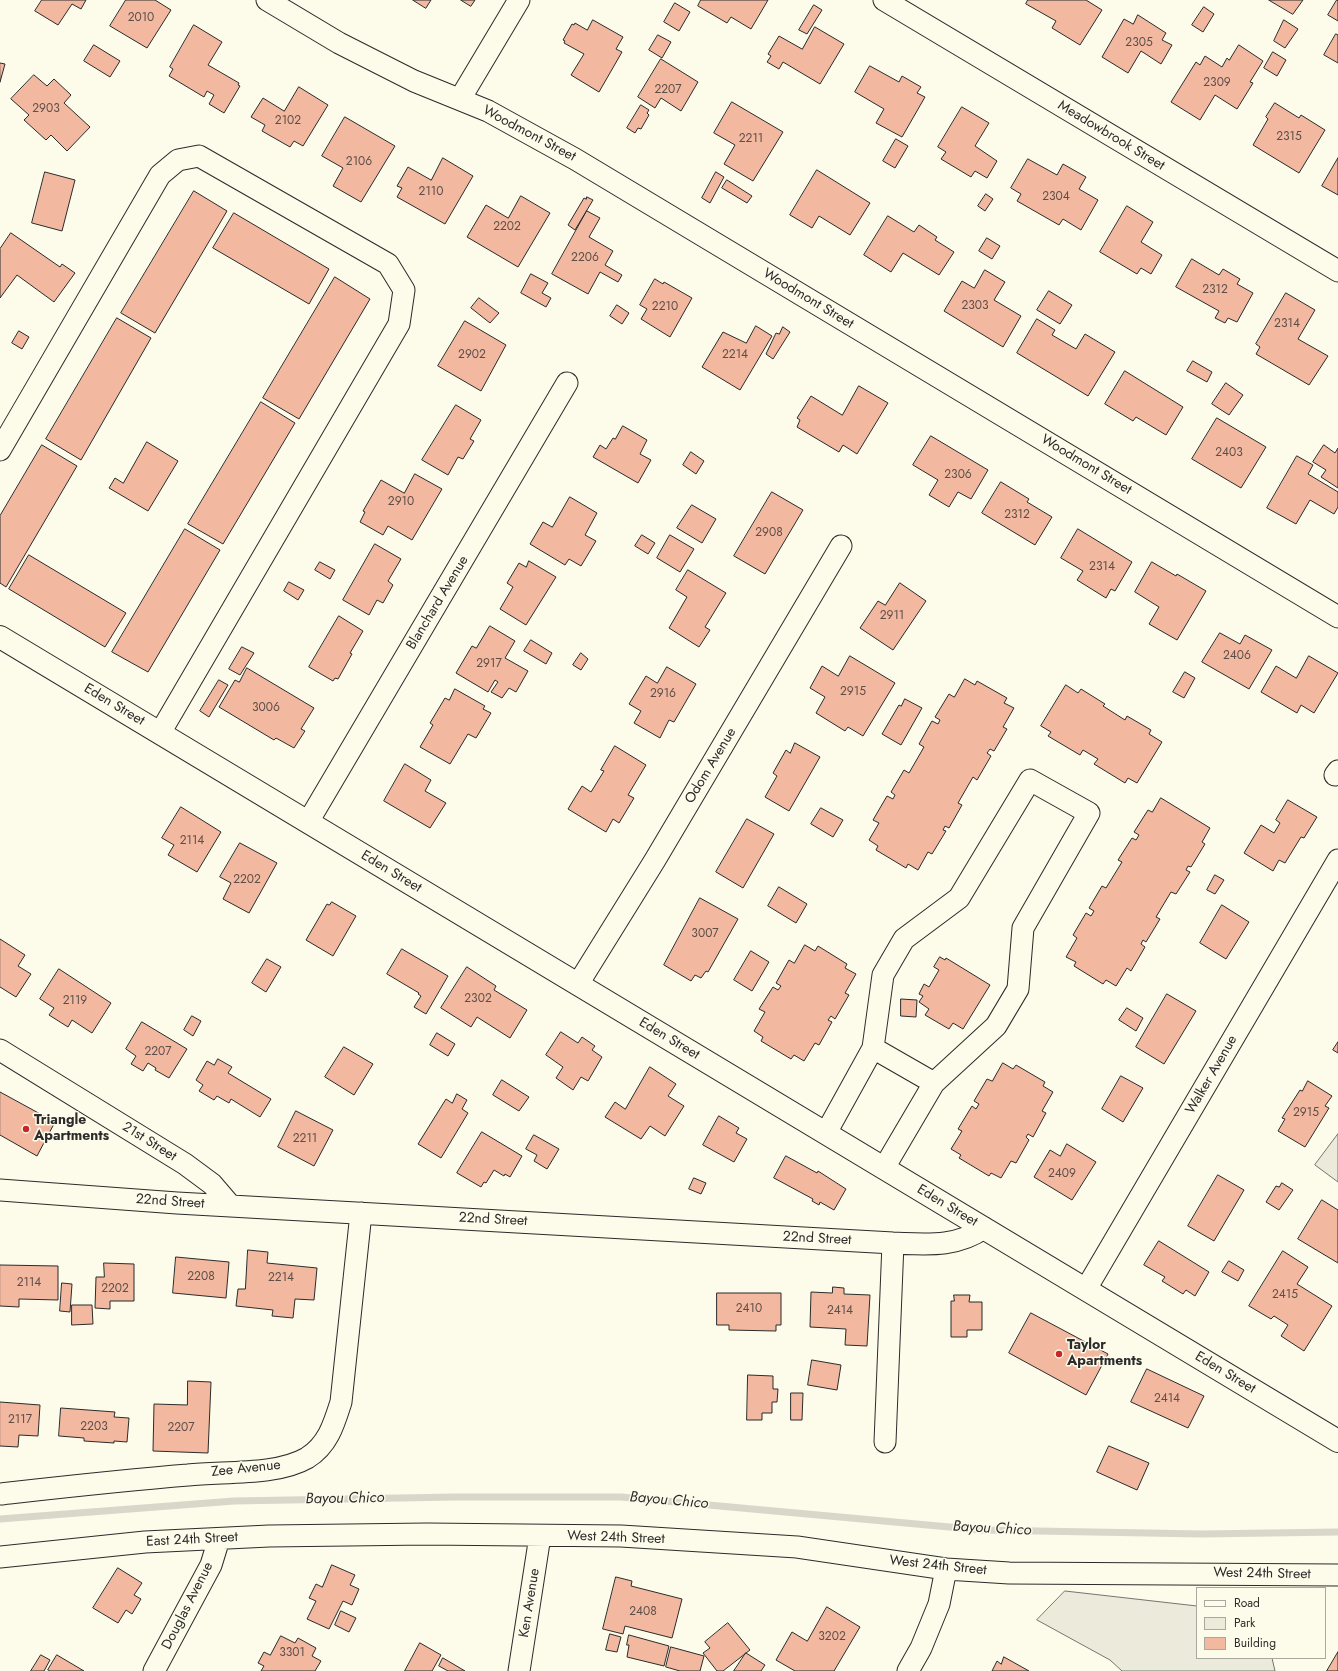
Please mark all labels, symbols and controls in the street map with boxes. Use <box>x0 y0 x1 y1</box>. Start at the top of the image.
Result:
house number: 2010 <box>128 11 154 25</box>
house number: 2305 <box>1125 36 1153 50</box>
house number: 2309 <box>1203 76 1231 90</box>
house number: 2207 <box>654 83 682 97</box>
street label: Meadowbrook Street <box>1054 97 1168 175</box>
house number: 2903 <box>32 102 60 116</box>
street label: Woodmont Street <box>480 102 578 166</box>
house number: 2102 <box>275 114 301 128</box>
house number: 2315 <box>1276 130 1302 144</box>
house number: 2211 <box>739 132 763 146</box>
house number: 2106 <box>346 155 372 169</box>
house number: 2110 <box>419 185 443 199</box>
house number: 2304 <box>1042 190 1070 204</box>
house number: 2202 <box>493 220 521 234</box>
house number: 2206 <box>571 251 599 265</box>
street label: Woodmont Street <box>760 265 856 333</box>
house number: 2312 <box>1202 283 1228 297</box>
house number: 2303 <box>961 299 989 313</box>
house number: 2210 <box>652 300 678 314</box>
house number: 2314 <box>1274 317 1300 331</box>
house number: 2902 <box>458 348 486 362</box>
house number: 2214 <box>722 348 748 362</box>
street label: Woodmont Street <box>1038 431 1134 499</box>
house number: 2403 <box>1215 446 1243 460</box>
house number: 2306 <box>944 468 972 482</box>
house number: 2910 <box>388 495 414 509</box>
house number: 2312 <box>1004 508 1030 522</box>
house number: 2908 <box>755 526 783 540</box>
street label: Blanchard Avenue <box>403 553 473 653</box>
house number: 2314 <box>1089 560 1115 574</box>
house number: 2911 <box>880 609 904 623</box>
house number: 2406 <box>1223 649 1251 663</box>
house number: 2917 <box>476 657 502 671</box>
street label: Eden Street <box>81 680 147 730</box>
house number: 2915 <box>840 685 866 699</box>
house number: 2916 <box>650 687 676 701</box>
house number: 3006 <box>252 701 280 715</box>
street label: Odom Avenue <box>682 725 740 807</box>
house number: 2114 <box>180 834 204 848</box>
street label: Eden Street <box>358 847 424 897</box>
house number: 2202 <box>233 873 261 887</box>
house number: 3007 <box>691 927 719 941</box>
house number: 2302 <box>464 992 492 1006</box>
house number: 2119 <box>63 994 87 1008</box>
street label: Eden Street <box>636 1014 702 1064</box>
street label: Walker Avenue <box>1183 1033 1241 1117</box>
house number: 2207 <box>144 1045 172 1059</box>
house number: 2915 <box>1293 1106 1319 1120</box>
place label: Triangle Apartments <box>34 1113 109 1146</box>
street label: 21st Street <box>119 1119 179 1165</box>
marker: Triangle Apartments <box>21 1124 31 1134</box>
house number: 2211 <box>293 1132 317 1146</box>
house number: 2409 <box>1048 1167 1076 1181</box>
street label: Eden Street <box>914 1181 980 1231</box>
street label: 22nd Street <box>135 1191 205 1213</box>
street label: 22nd Street <box>458 1210 528 1230</box>
street label: 22nd Street <box>782 1229 852 1249</box>
house number: 2208 <box>187 1270 215 1284</box>
house number: 2214 <box>268 1271 294 1285</box>
house number: 2114 <box>17 1276 41 1290</box>
house number: 2202 <box>101 1282 129 1296</box>
house number: 2415 <box>1272 1288 1298 1302</box>
house number: 2410 <box>736 1302 762 1316</box>
house number: 2414 <box>827 1304 853 1318</box>
place label: Taylor Apartments <box>1067 1338 1142 1370</box>
street label: Eden Street <box>1192 1348 1258 1398</box>
marker: Taylor Apartments <box>1054 1349 1064 1359</box>
house number: 2414 <box>1154 1392 1180 1406</box>
house number: 2117 <box>8 1413 32 1427</box>
house number: 2203 <box>80 1420 108 1434</box>
house number: 2207 <box>167 1421 195 1435</box>
street label: Zee Avenue <box>211 1457 281 1481</box>
water label: Bayou Chico <box>305 1489 385 1509</box>
water label: Bayou Chico <box>629 1489 709 1513</box>
water label: Bayou Chico <box>952 1518 1032 1540</box>
street label: West 24th Street <box>567 1528 665 1548</box>
street label: East 24th Street <box>146 1529 238 1551</box>
street label: West 24th Street <box>889 1553 987 1579</box>
street label: Douglas Avenue <box>159 1559 217 1653</box>
street label: West 24th Street <box>1213 1565 1311 1583</box>
street label: Ken Avenue <box>516 1567 544 1639</box>
legend <box>1196 1587 1326 1659</box>
text: Road <box>1234 1594 1260 1612</box>
house number: 2408 <box>629 1605 657 1619</box>
text: Park <box>1234 1614 1255 1632</box>
house number: 3202 <box>818 1630 846 1644</box>
text: Building <box>1234 1634 1276 1652</box>
house number: 3301 <box>279 1646 305 1660</box>

